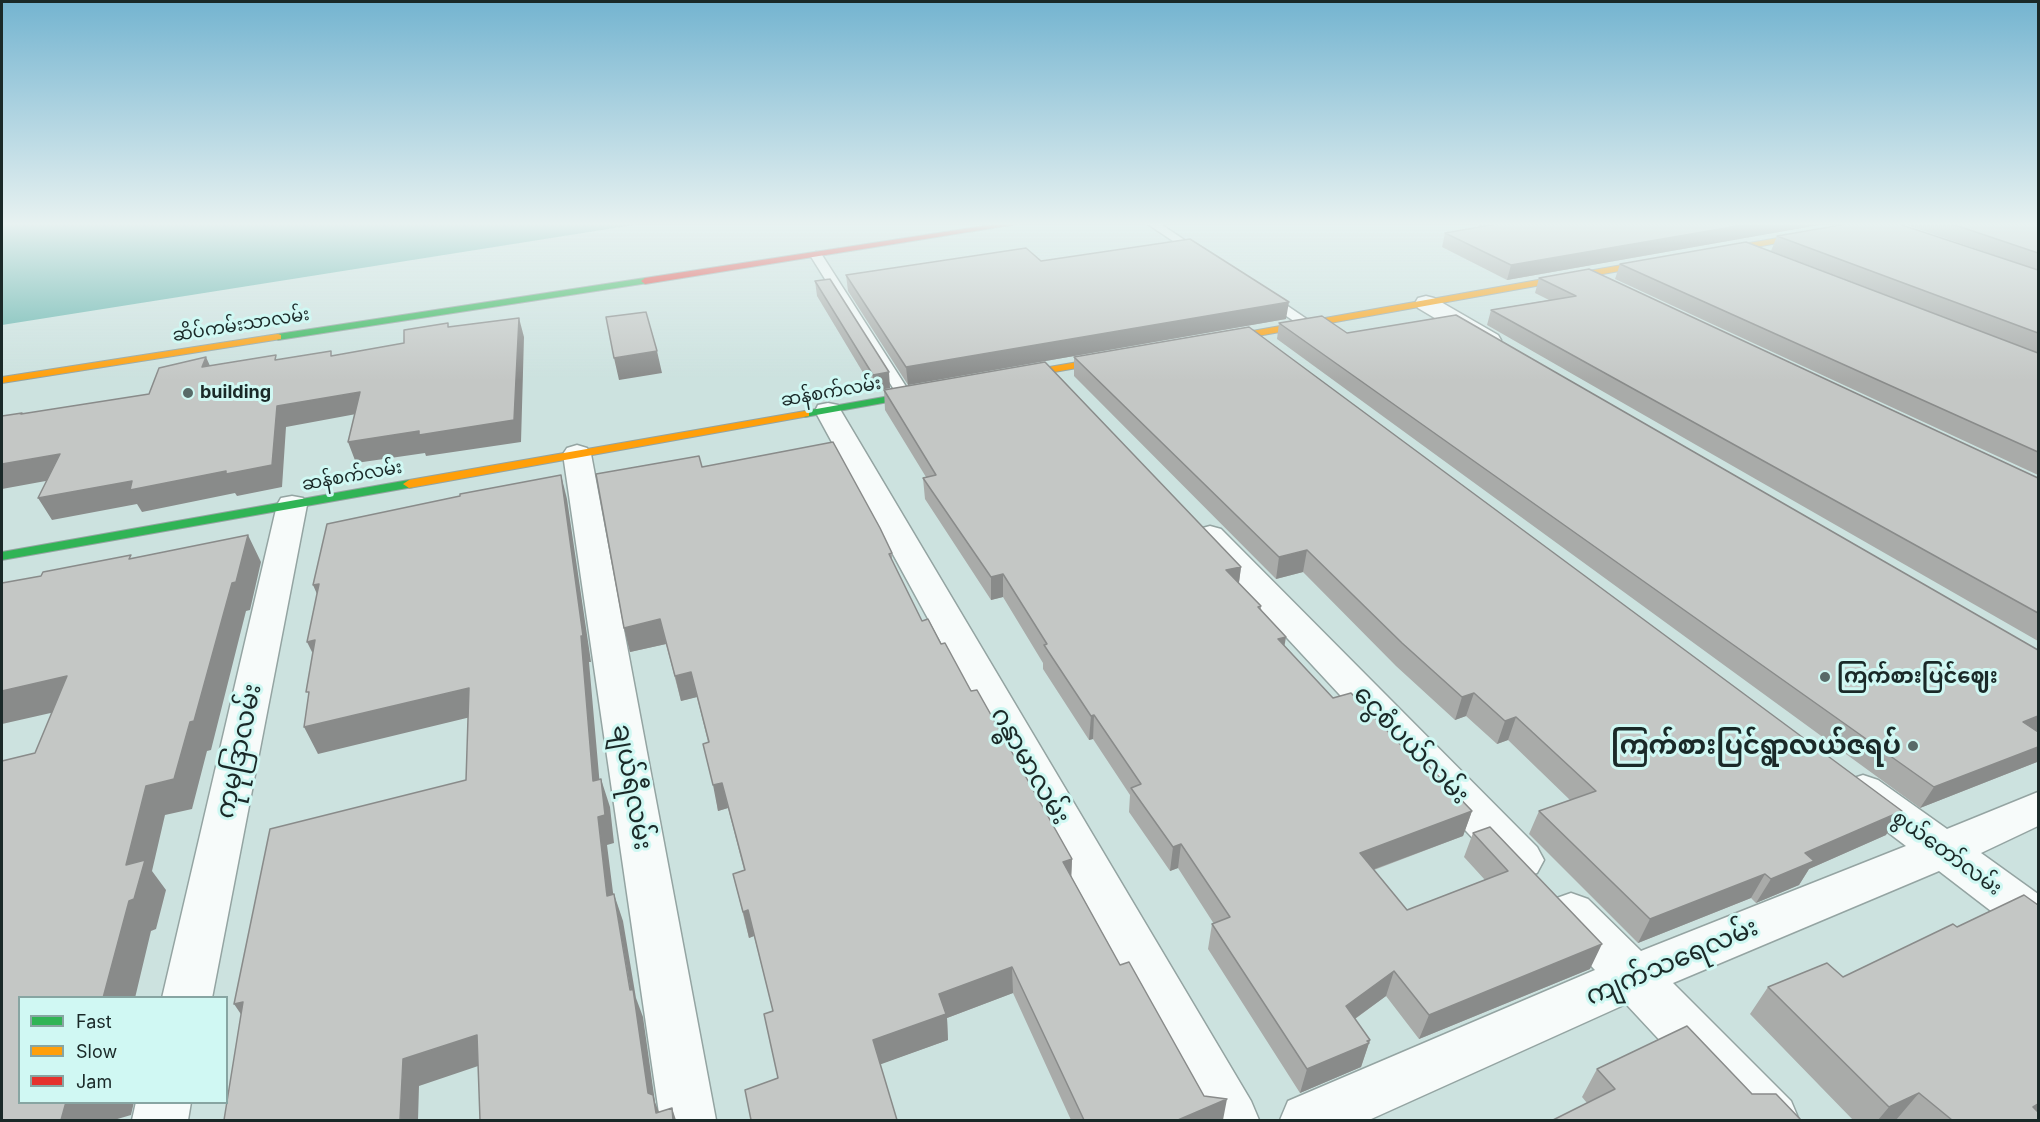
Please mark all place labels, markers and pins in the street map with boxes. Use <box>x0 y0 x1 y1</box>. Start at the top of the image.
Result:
place label: building <box>200 382 271 404</box>
marker: building <box>181 386 195 400</box>
place label: ကြက်စားပြင်ဈေး <box>1837 664 1998 690</box>
marker: ကြက်စားပြင်ဈေး <box>1818 670 1832 684</box>
place label: ကြက်စားပြင်ရွာလယ်ဇရပ် <box>1611 730 1901 762</box>
marker: ကြက်စားပြင်ရွာလယ်ဇရပ် <box>1906 739 1920 753</box>

